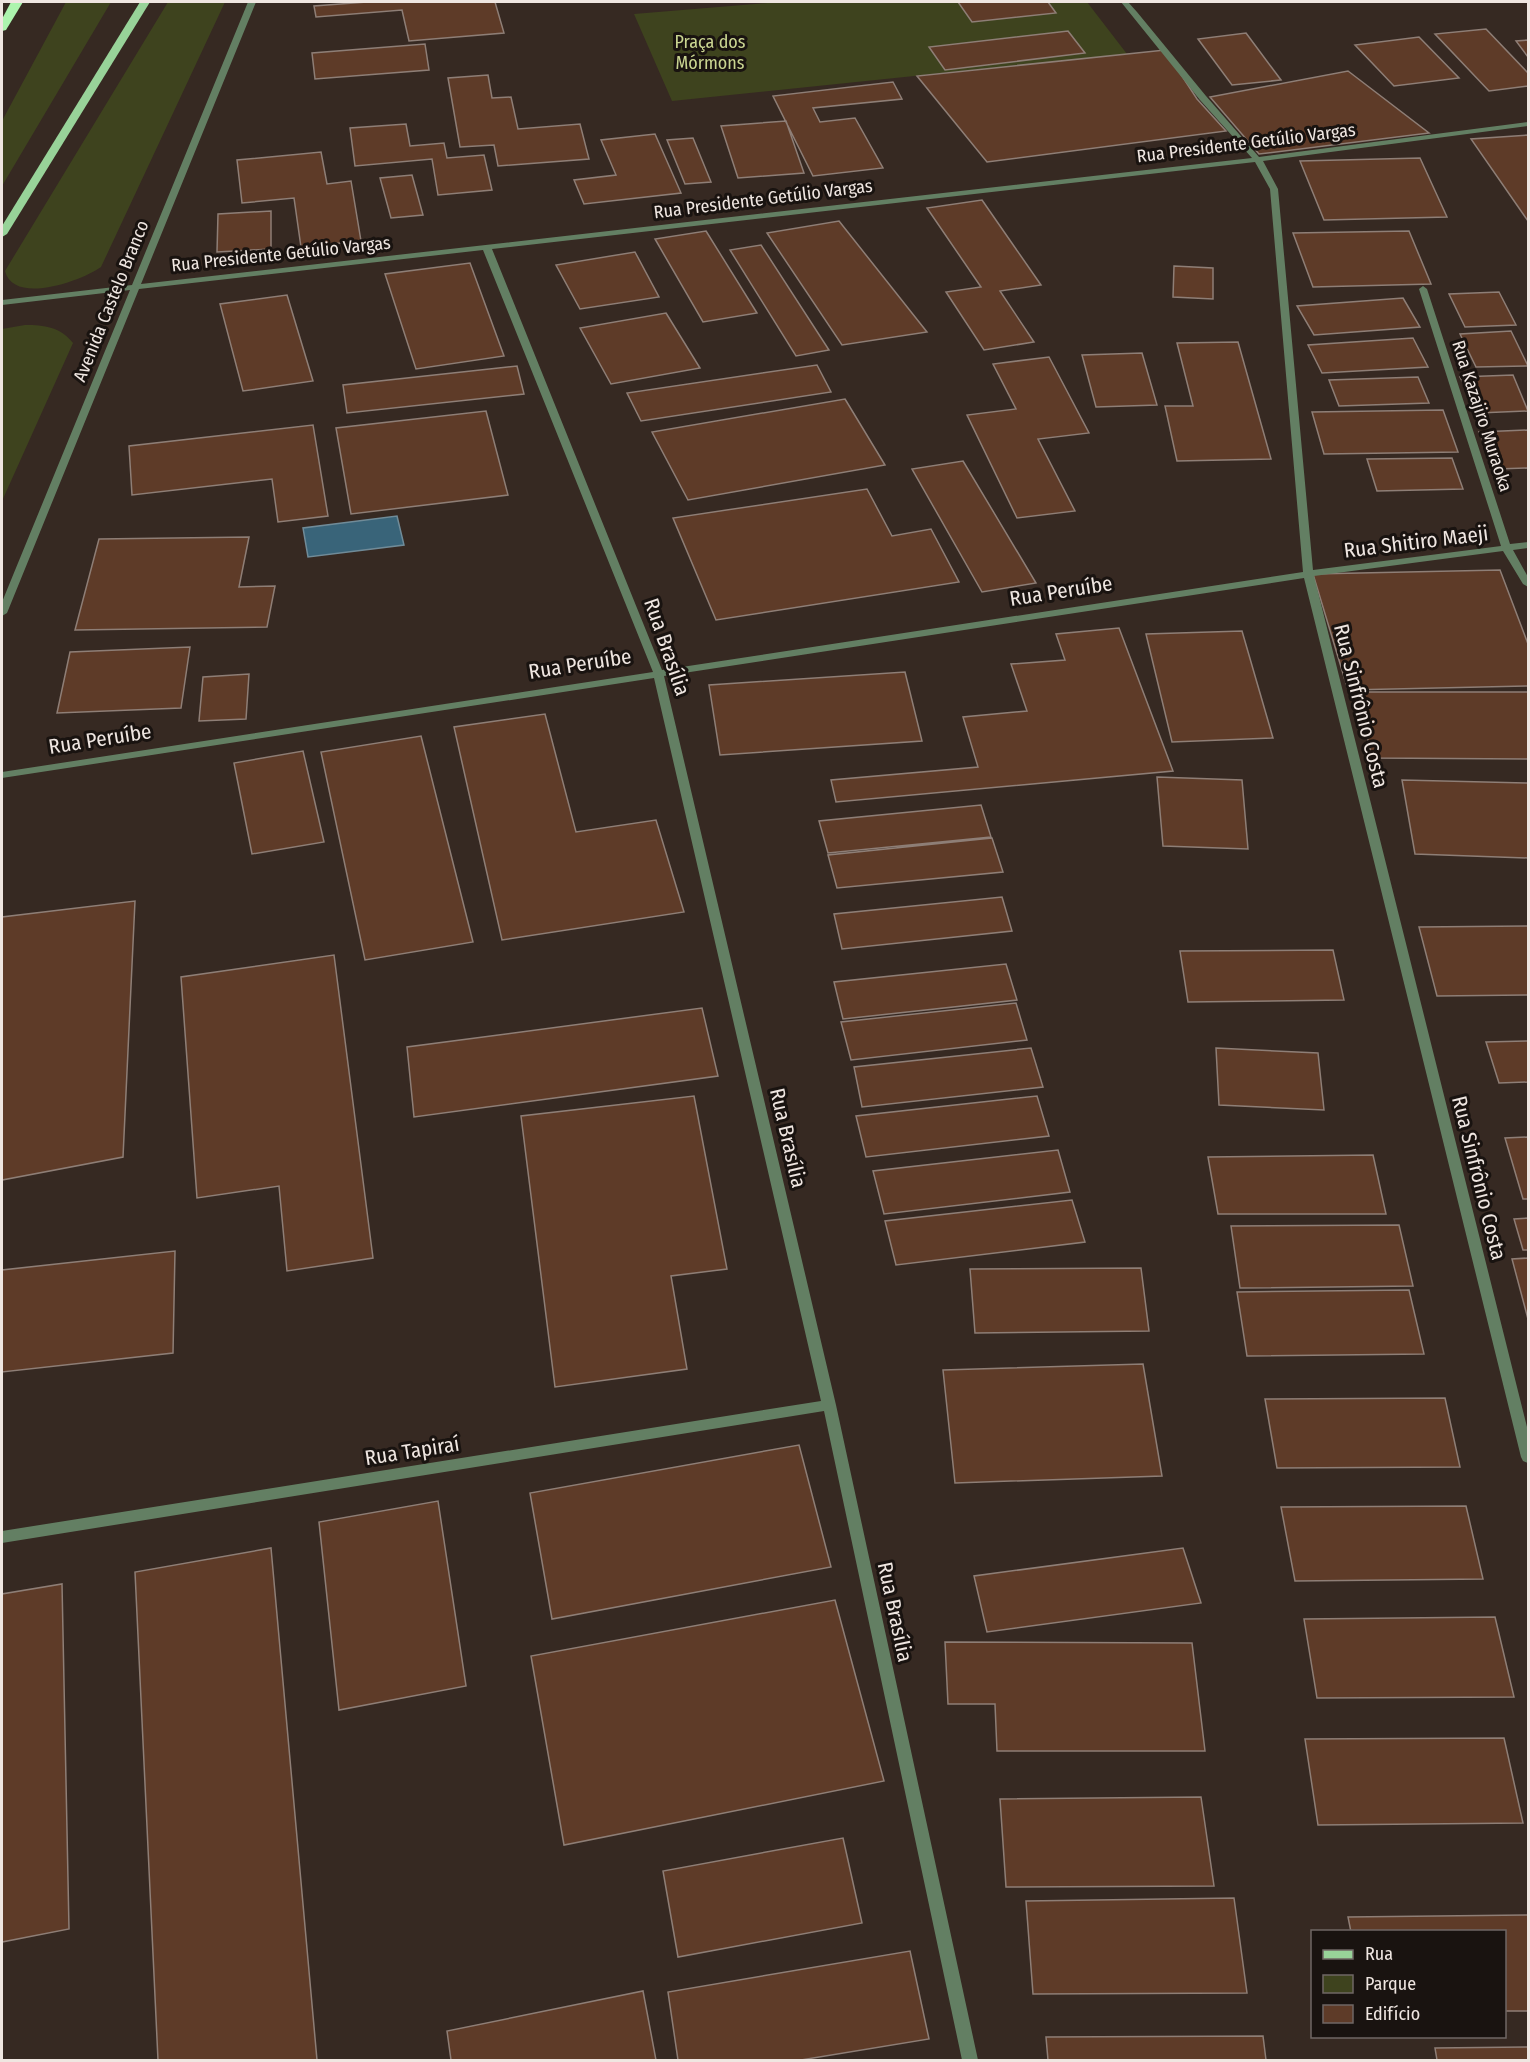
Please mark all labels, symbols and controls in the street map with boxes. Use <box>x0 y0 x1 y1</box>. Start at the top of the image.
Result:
park label: Praça dos Mórmons <box>675 31 746 74</box>
street label: Rua Presidente Getúlio Vargas <box>1135 119 1357 167</box>
street label: Rua Presidente Getúlio Vargas <box>652 175 874 223</box>
street label: Avenida Castelo Branco <box>69 217 153 385</box>
street label: Rua Presidente Getúlio Vargas <box>170 232 392 276</box>
street label: Rua Kazajiro Muraoka <box>1447 338 1517 495</box>
street label: Rua Shitiro Maeji <box>1342 520 1490 564</box>
street label: Rua Peruíbe <box>1008 570 1114 612</box>
street label: Rua Brasília <box>638 595 696 699</box>
street label: Rua Sinfrônio Costa <box>1328 621 1394 791</box>
street label: Rua Peruíbe <box>527 643 633 685</box>
street label: Rua Peruíbe <box>47 718 153 760</box>
street label: Rua Brasília <box>764 1086 812 1190</box>
street label: Rua Sinfrônio Costa <box>1446 1093 1512 1263</box>
street label: Rua Tapiraí <box>363 1431 461 1471</box>
street label: Rua Brasília <box>872 1560 918 1664</box>
legend <box>1311 1930 1506 2038</box>
text: Rua <box>1365 1943 1393 1965</box>
text: Parque <box>1365 1973 1416 1995</box>
text: Edifício <box>1365 2003 1420 2025</box>

